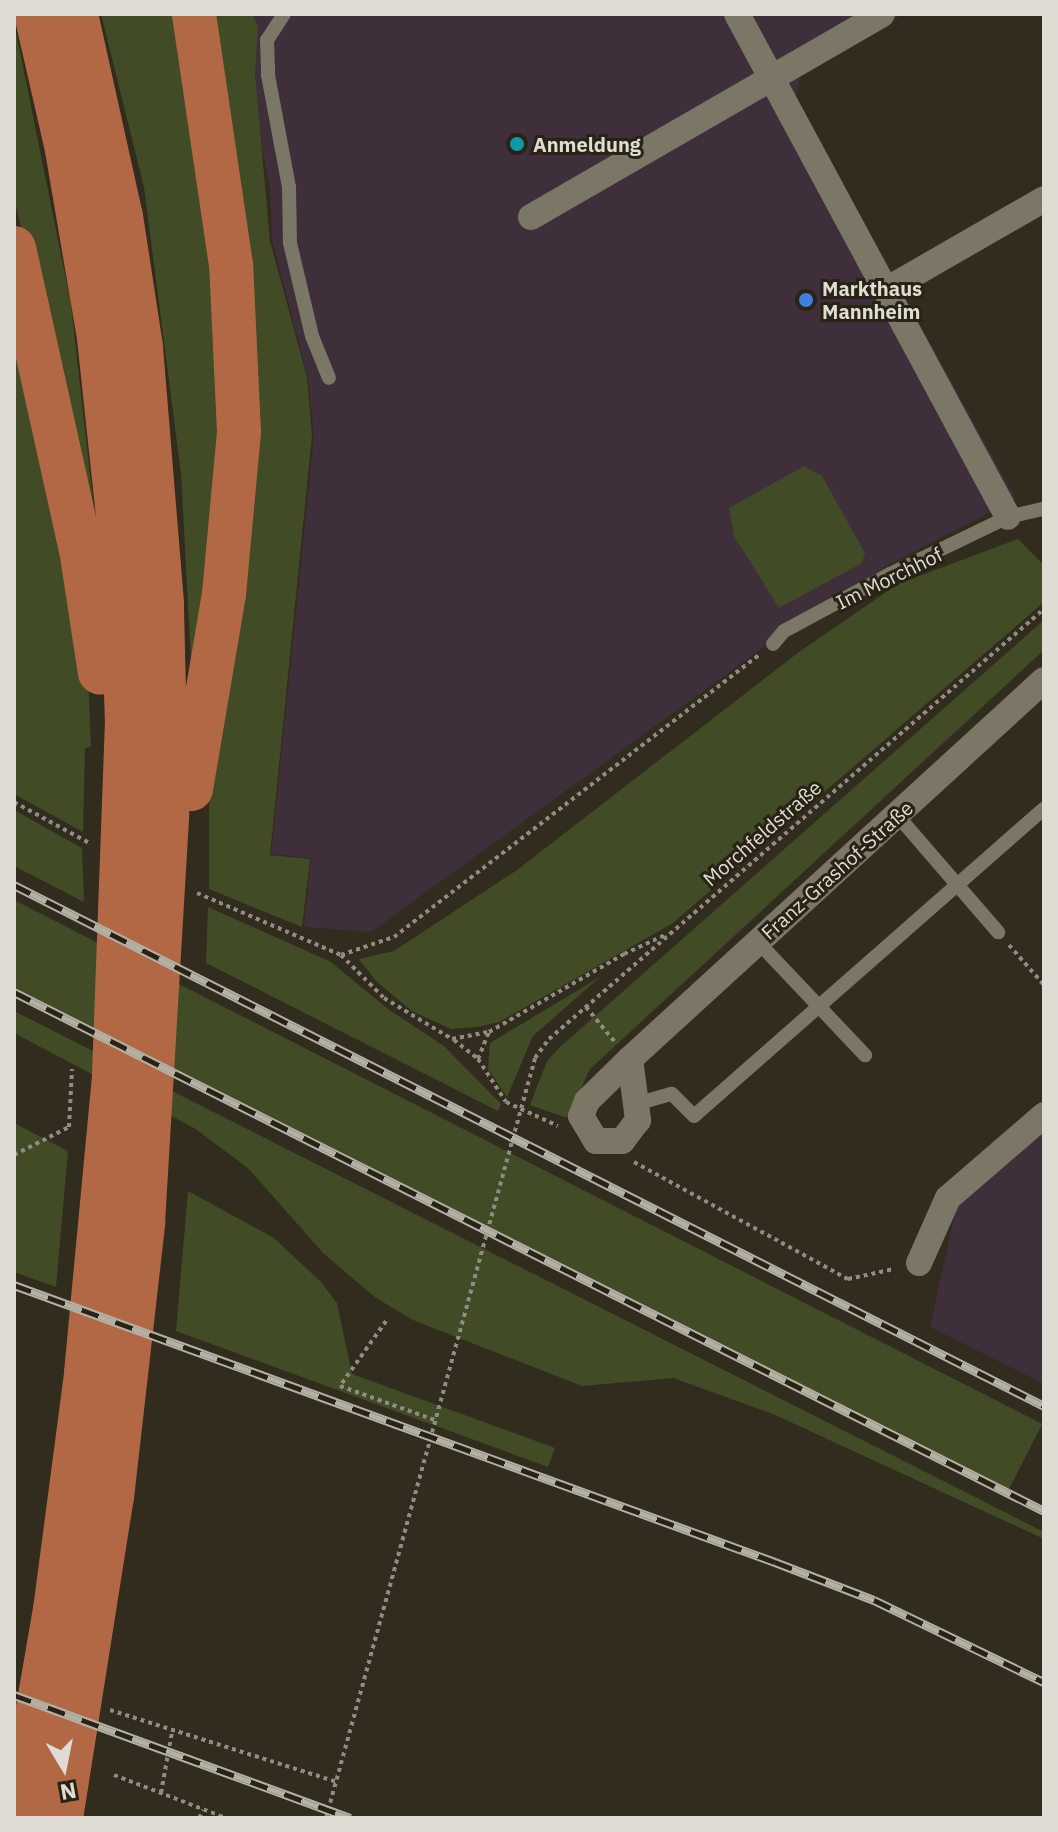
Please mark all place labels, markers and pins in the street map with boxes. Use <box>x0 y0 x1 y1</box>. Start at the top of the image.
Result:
place label: Anmeldung <box>533 132 641 156</box>
marker: Anmeldung <box>508 135 526 153</box>
place label: Markthaus Mannheim <box>822 276 922 323</box>
marker: Markthaus Mannheim <box>797 291 815 309</box>

